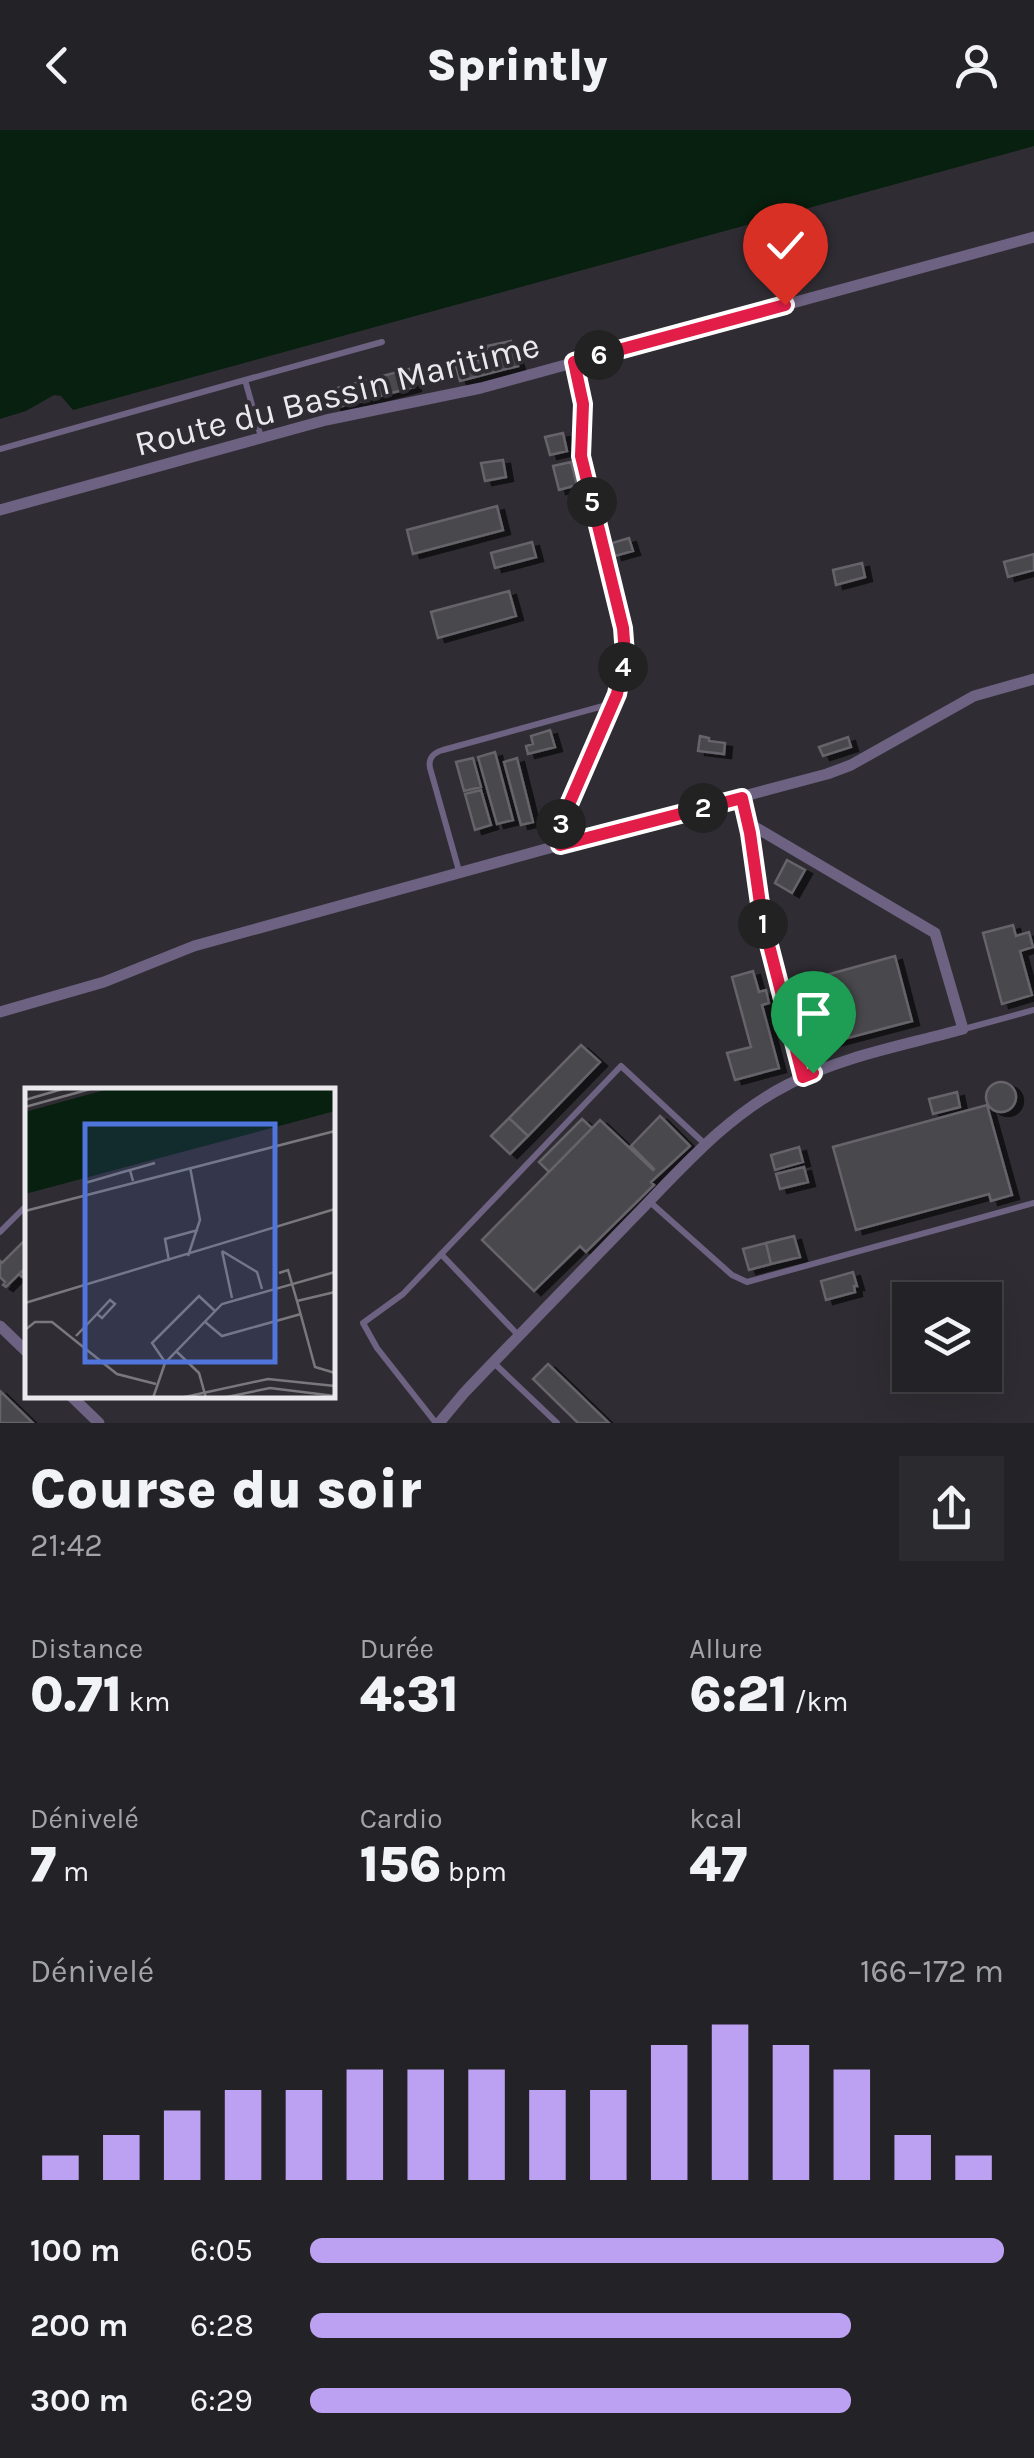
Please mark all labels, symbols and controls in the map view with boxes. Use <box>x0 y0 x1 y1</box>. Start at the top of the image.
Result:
icon: back <box>30 38 85 93</box>
icon: person <box>949 38 1004 93</box>
text: Sprintly <box>426 39 608 91</box>
pin <box>743 203 828 306</box>
icon: check <box>758 218 813 273</box>
street label: Route du Bassin Maritime <box>131 324 544 465</box>
pin: 6 <box>574 330 624 380</box>
text: 6 <box>591 338 608 371</box>
pin: 5 <box>567 477 617 527</box>
text: 5 <box>584 485 600 518</box>
pin: 4 <box>598 642 648 692</box>
text: 4 <box>615 650 631 683</box>
pin: 2 <box>678 783 728 833</box>
text: 2 <box>695 791 711 824</box>
pin: 3 <box>536 799 586 849</box>
text: 3 <box>552 807 570 840</box>
pin: 1 <box>738 899 788 949</box>
text: 1 <box>758 907 768 940</box>
pin <box>771 971 856 1074</box>
icon: arrive <box>786 986 841 1041</box>
inset map <box>25 1088 335 1398</box>
map controls <box>892 1282 1002 1392</box>
button: layers <box>892 1282 1002 1392</box>
button: share <box>899 1456 1004 1561</box>
text: Course du soir <box>30 1457 422 1521</box>
text: 21:42 <box>30 1527 103 1564</box>
text: Distance <box>30 1632 143 1665</box>
text: Durée <box>360 1632 434 1665</box>
text: Allure <box>689 1632 763 1665</box>
text: 0.71 <box>30 1665 122 1724</box>
text: 4:31 <box>360 1665 459 1724</box>
text: 6:21 <box>689 1665 788 1724</box>
text: km <box>122 1685 171 1718</box>
text: /km <box>788 1685 849 1718</box>
text: Dénivelé <box>30 1802 139 1835</box>
text: Cardio <box>360 1802 443 1835</box>
text: kcal <box>689 1802 743 1835</box>
text: 7 <box>30 1835 56 1894</box>
text: 156 <box>360 1835 441 1894</box>
text: 47 <box>689 1835 747 1894</box>
text: m <box>56 1855 89 1888</box>
text: bpm <box>441 1855 507 1888</box>
text: Dénivelé <box>30 1953 154 1990</box>
text: 166–172 m <box>860 1953 1004 1990</box>
text: 100 m <box>30 2232 120 2269</box>
text: 6:05 <box>190 2232 253 2269</box>
text: 200 m <box>30 2307 128 2344</box>
text: 6:28 <box>190 2307 254 2344</box>
text: 300 m <box>30 2382 129 2419</box>
text: 6:29 <box>190 2382 253 2419</box>

